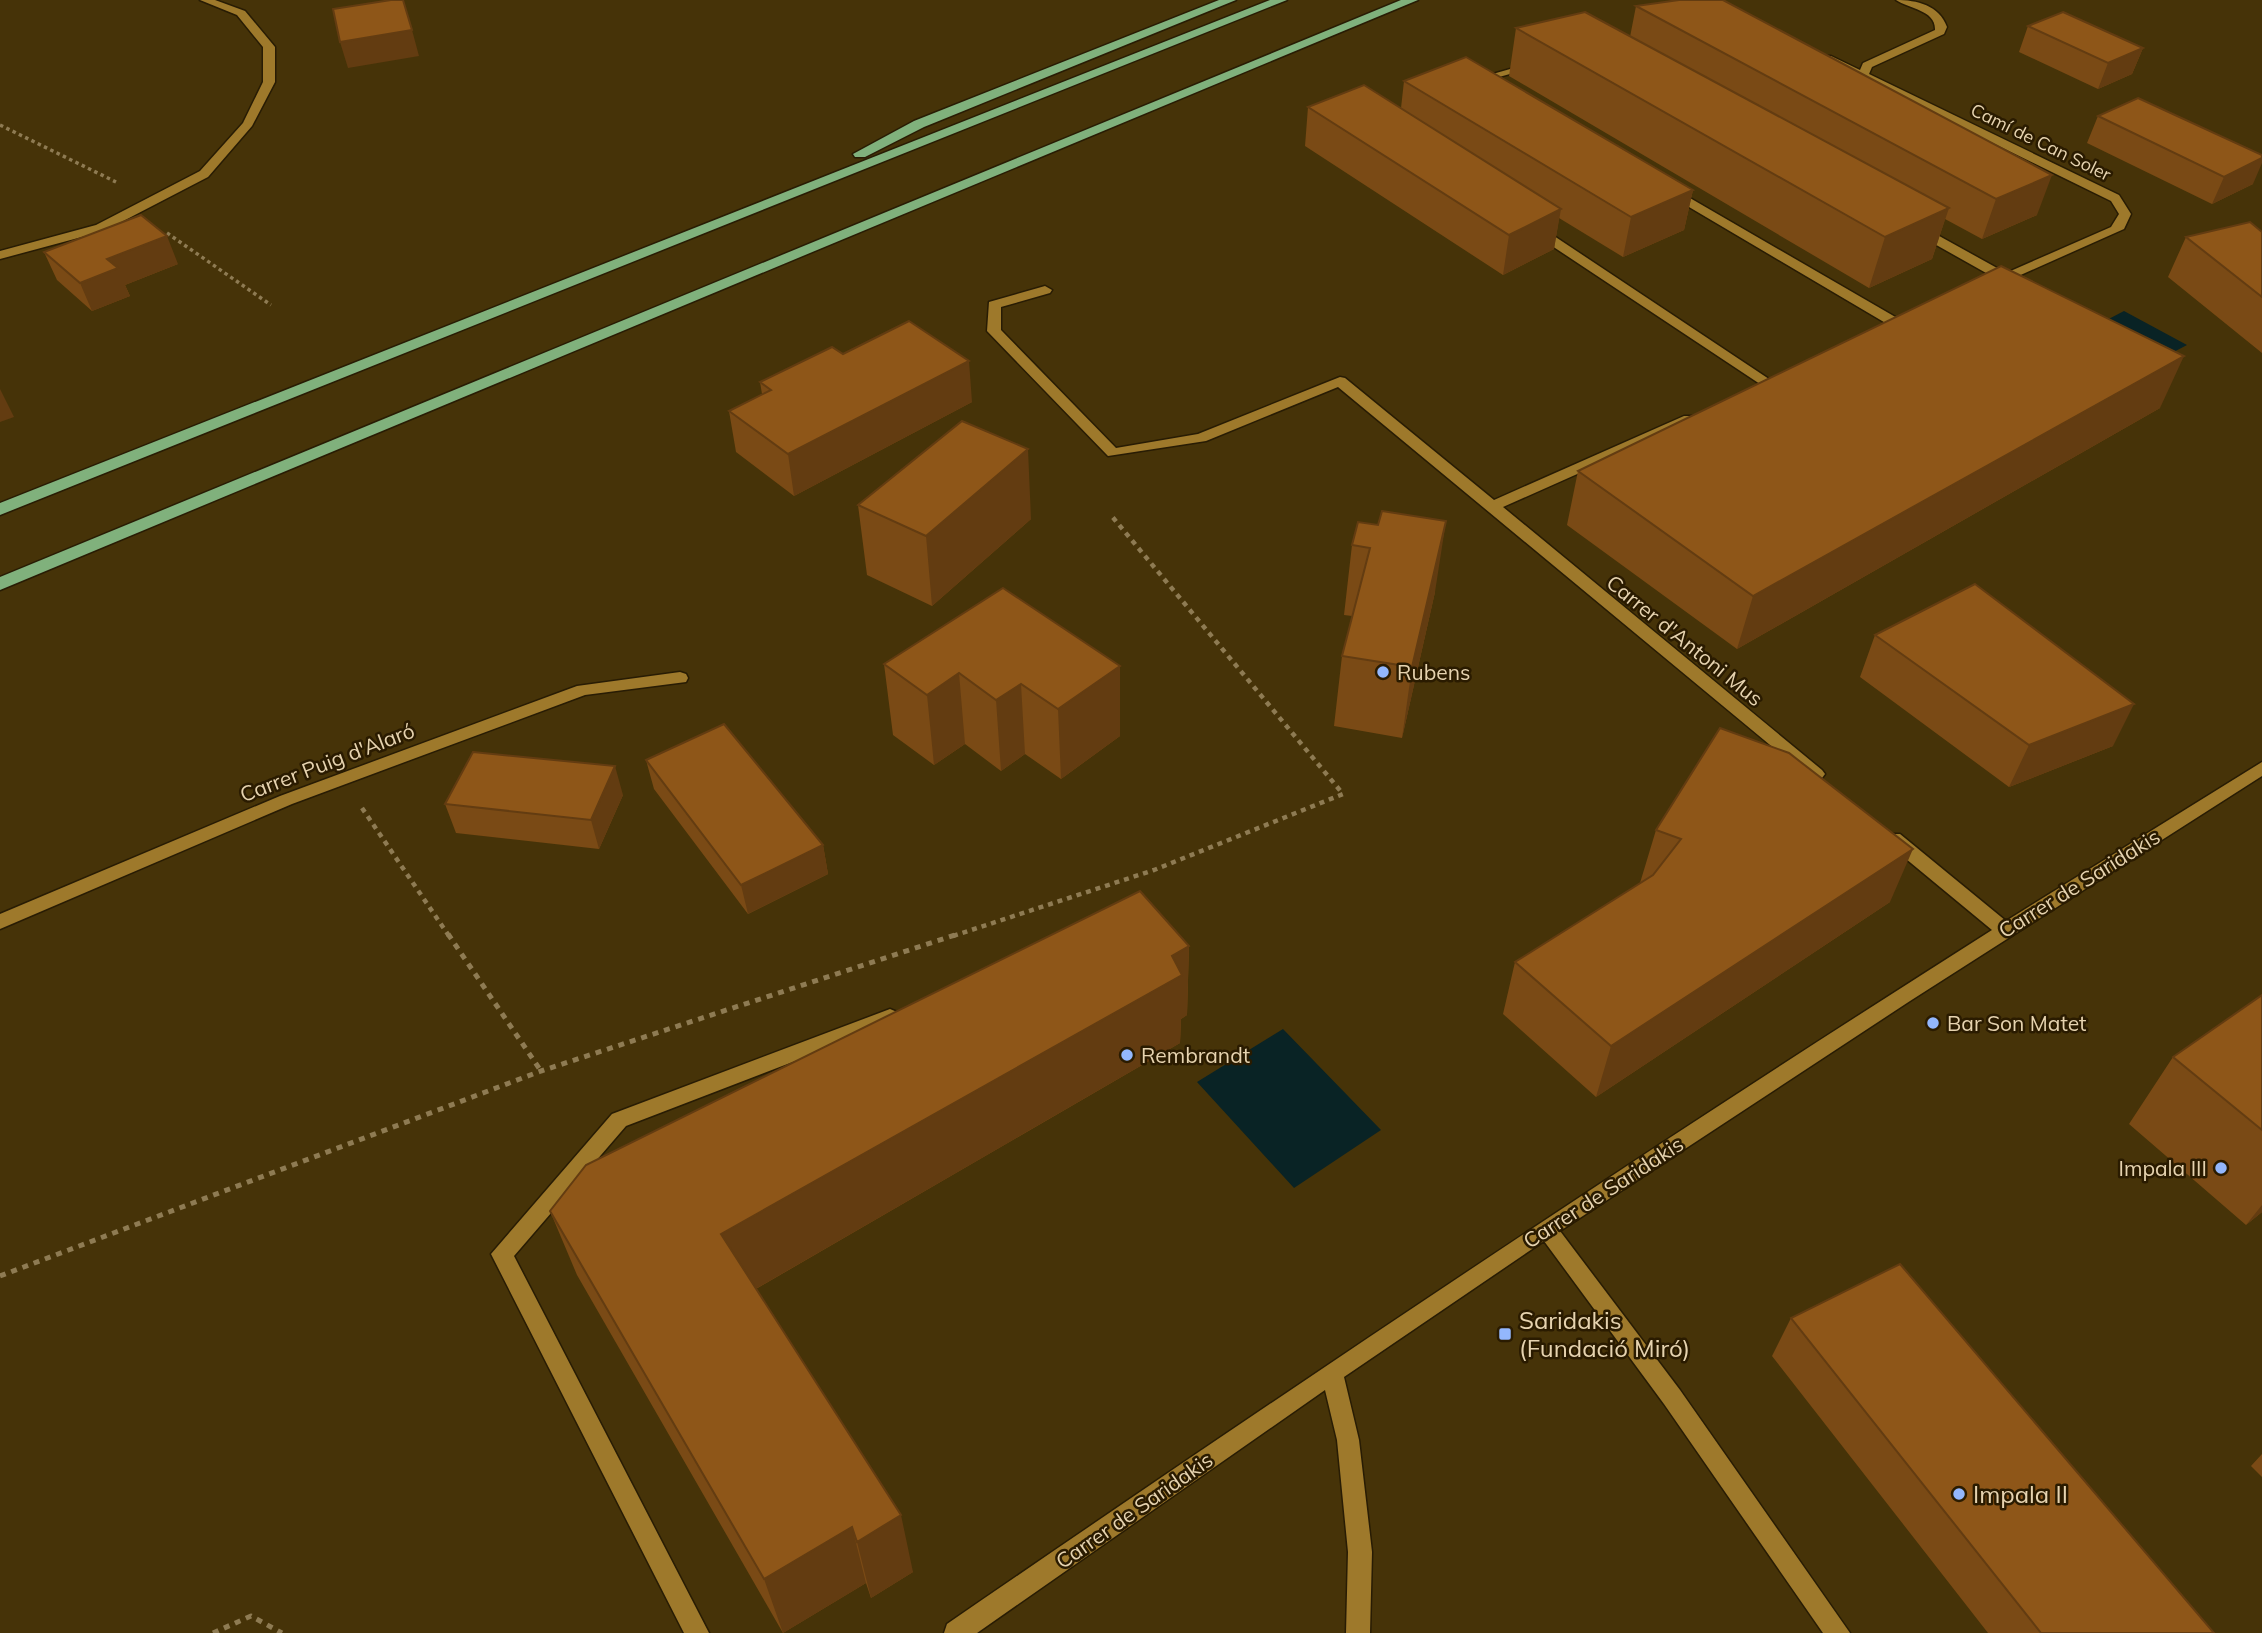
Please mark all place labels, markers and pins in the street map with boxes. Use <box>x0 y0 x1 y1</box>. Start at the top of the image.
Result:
place label: Rubens <box>1397 659 1470 685</box>
marker: Rubens <box>1375 664 1391 680</box>
place label: Bar Son Matet <box>1947 1010 2086 1036</box>
marker: Bar Son Matet <box>1925 1015 1941 1031</box>
place label: Rembrandt <box>1141 1042 1250 1068</box>
marker: Rembrandt <box>1119 1047 1135 1063</box>
place label: Impala III <box>2119 1155 2207 1181</box>
marker: Impala III <box>2213 1160 2229 1176</box>
place label: Saridakis (Fundació Miró) <box>1519 1305 1690 1363</box>
marker: Saridakis (Fundació Miró) <box>1497 1326 1513 1342</box>
place label: Impala II <box>1973 1479 2068 1509</box>
marker: Impala II <box>1951 1486 1967 1502</box>

